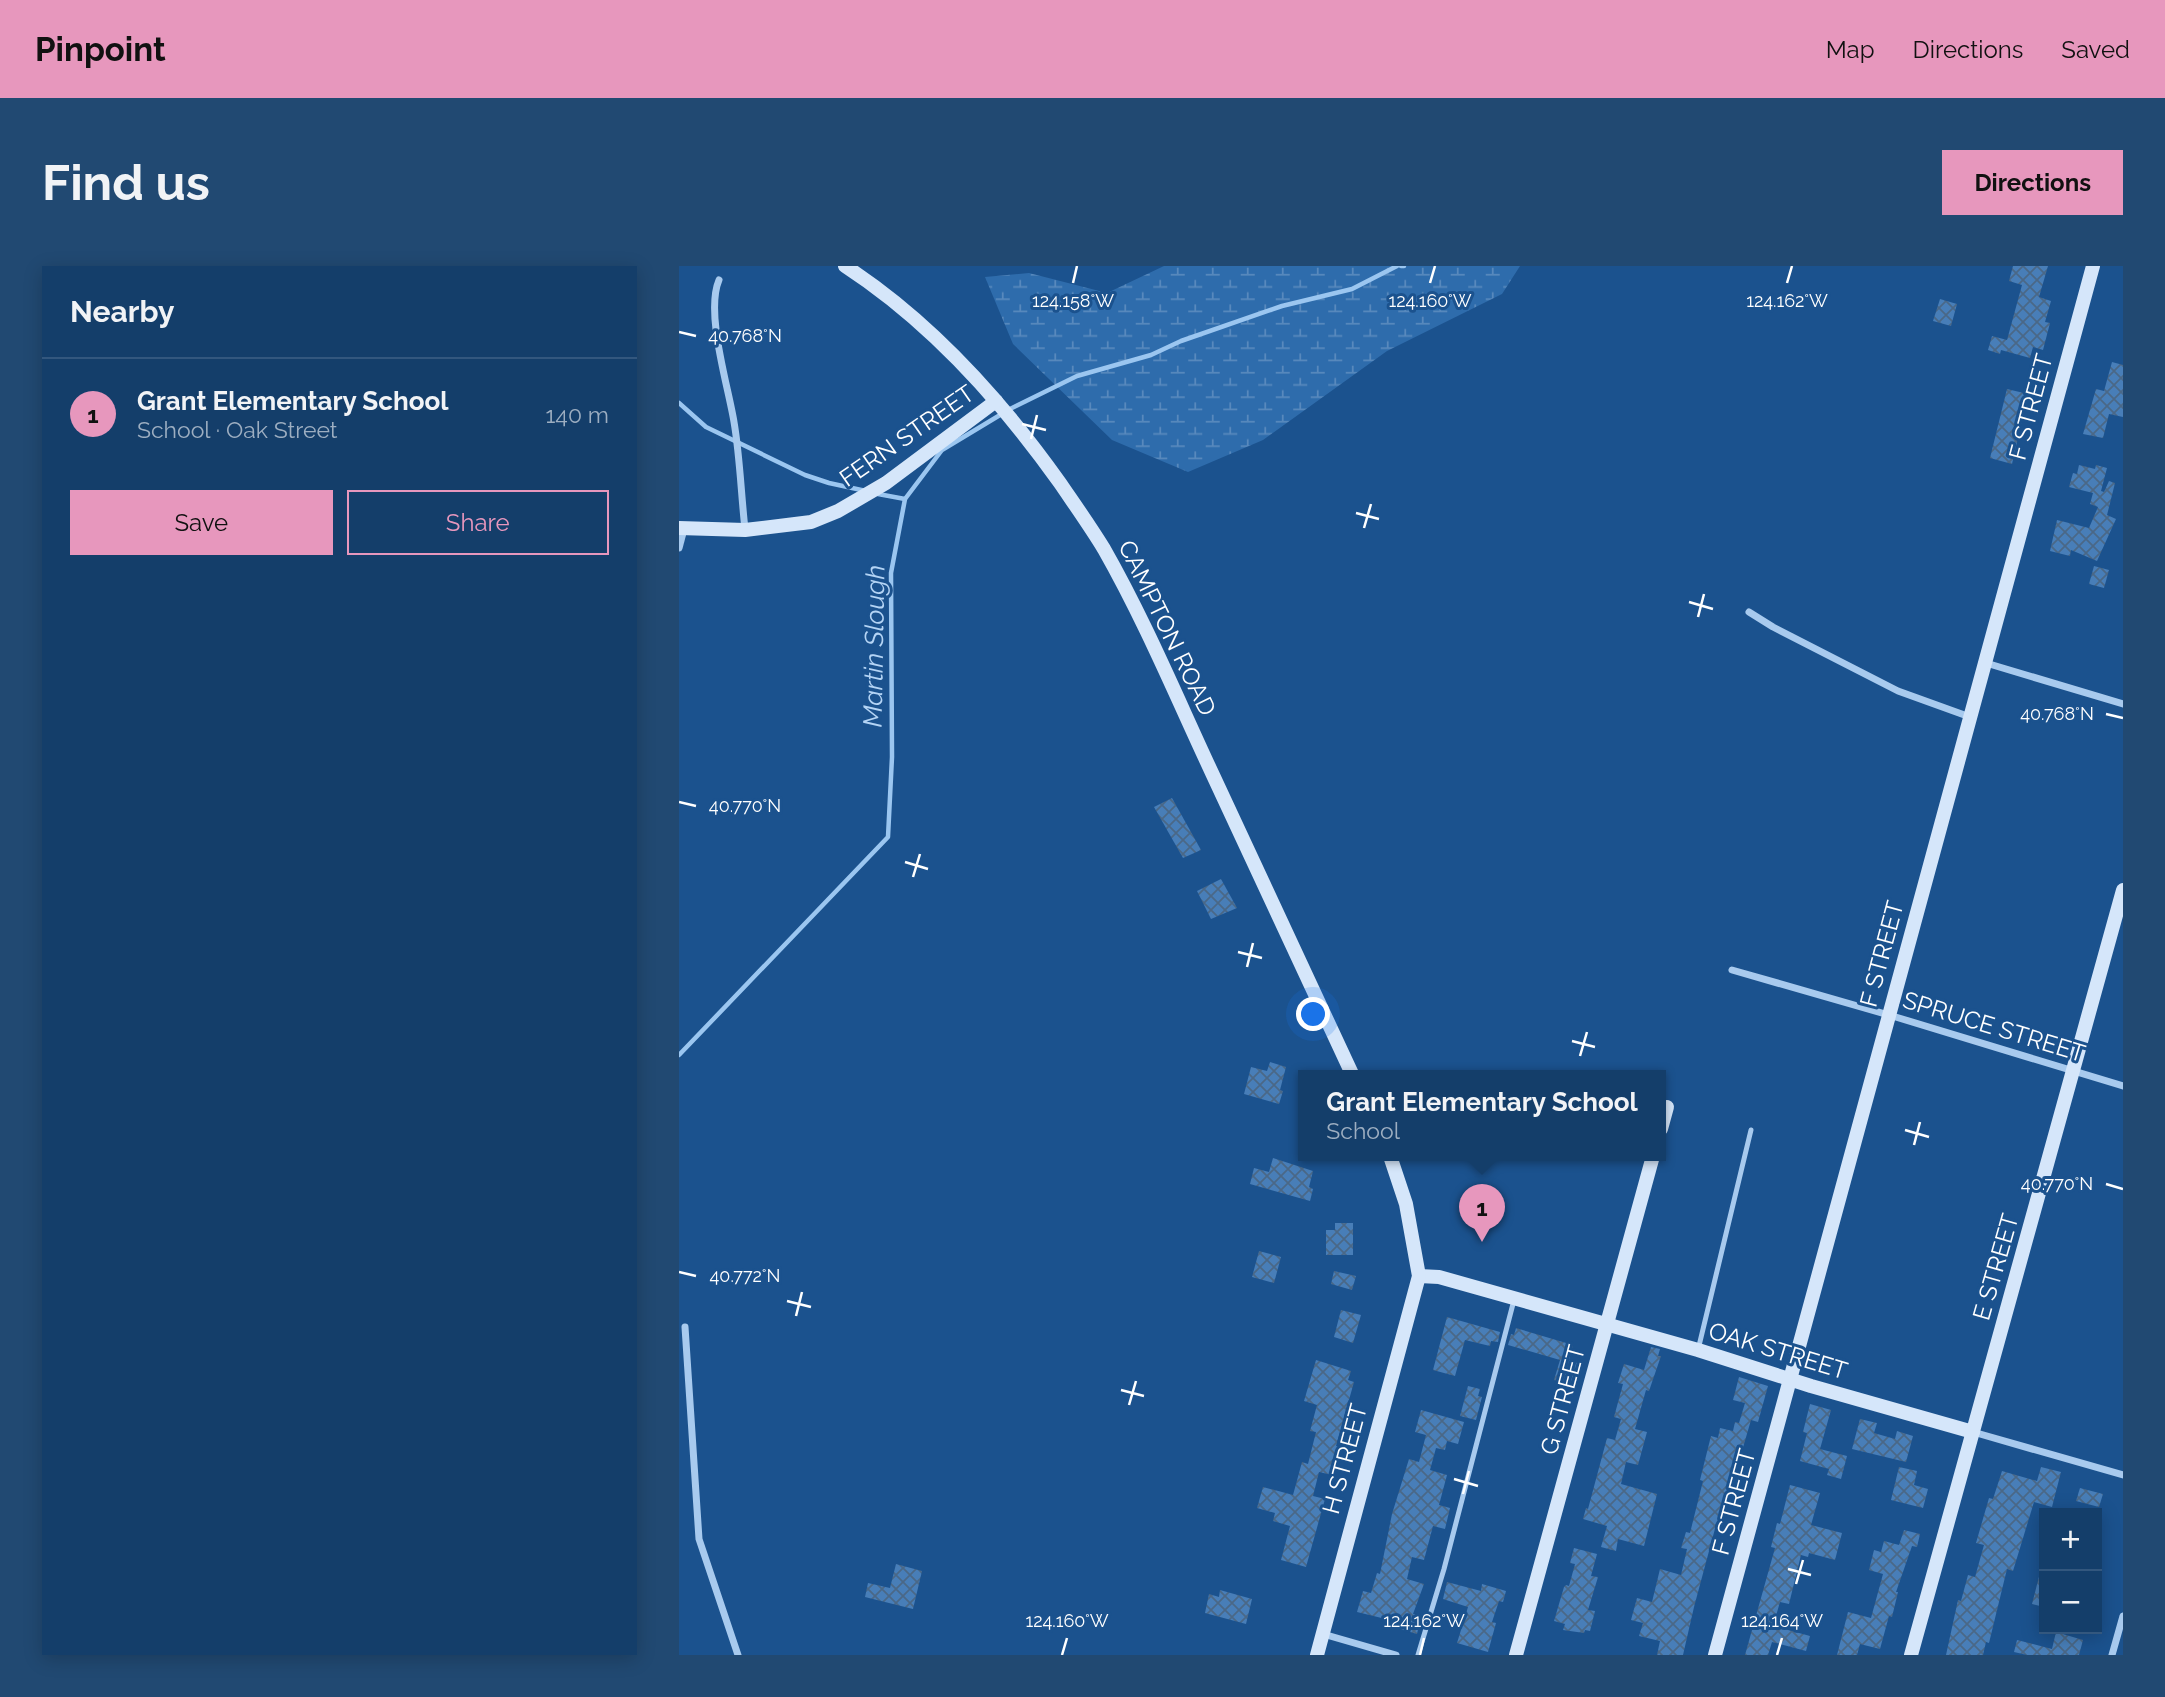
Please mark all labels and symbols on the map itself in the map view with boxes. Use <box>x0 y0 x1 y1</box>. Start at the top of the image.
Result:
text: 124.158°W <box>1032 290 1114 311</box>
text: 124.160°W <box>1388 290 1472 311</box>
text: 124.162°W <box>1746 290 1828 311</box>
text: 40.768°N <box>708 325 782 346</box>
street label: F STREET <box>2002 350 2059 463</box>
street label: FERN STREET <box>834 378 980 493</box>
street label: CAMPTON ROAD <box>1112 535 1222 720</box>
water label: Martin Slough <box>858 564 890 728</box>
text: 40.768°N <box>2020 703 2094 724</box>
text: 40.770°N <box>709 795 781 816</box>
street label: F STREET <box>1853 897 1910 1010</box>
street label: SPRUCE STREET <box>1899 985 2089 1068</box>
your location <box>1296 997 1330 1031</box>
text: 40.770°N <box>2021 1173 2093 1194</box>
pin: 1 <box>1459 1184 1505 1242</box>
street label: E STREET <box>1966 1210 2025 1323</box>
text: 40.772°N <box>710 1265 780 1286</box>
street label: OAK STREET <box>1705 1316 1851 1385</box>
street label: G STREET <box>1534 1342 1591 1458</box>
street label: H STREET <box>1316 1400 1373 1517</box>
street label: F STREET <box>1705 1445 1762 1558</box>
text: 124.160°W <box>1025 1610 1109 1631</box>
text: 124.162°W <box>1383 1610 1465 1631</box>
text: 124.164°W <box>1741 1610 1823 1631</box>

